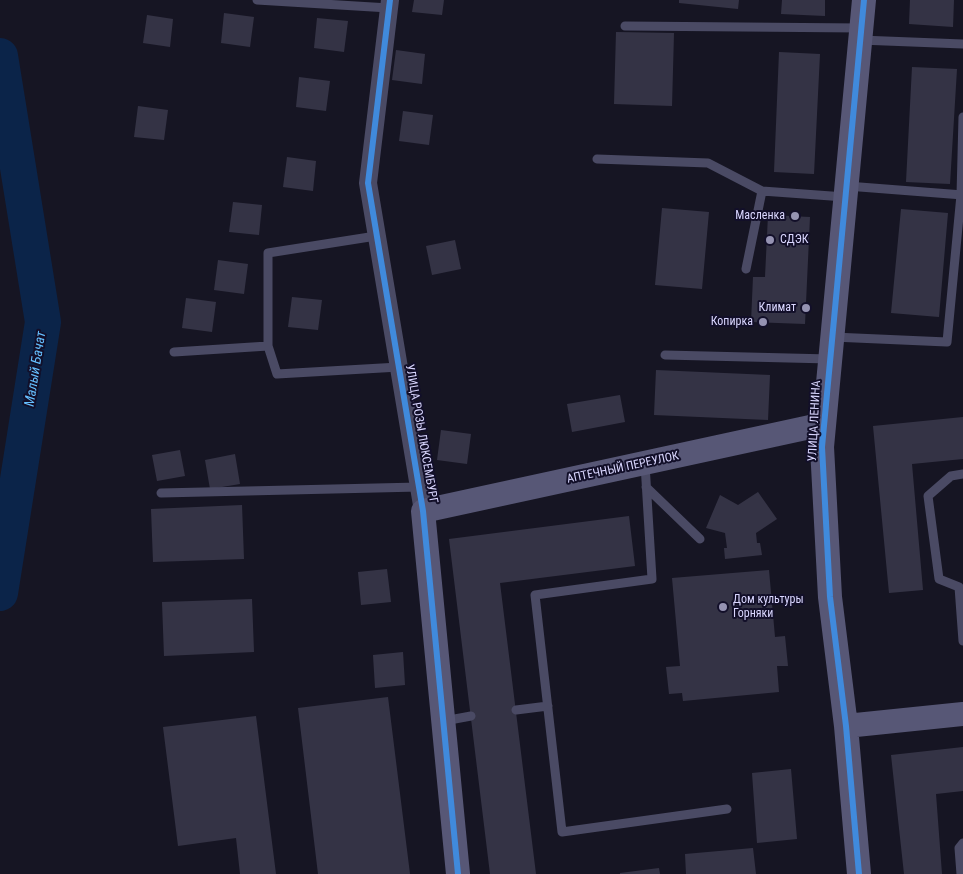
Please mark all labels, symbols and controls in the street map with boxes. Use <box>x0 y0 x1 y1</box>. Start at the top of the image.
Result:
place label: Масленка <box>735 209 785 223</box>
marker: Масленка <box>789 210 801 222</box>
place label: СДЭК <box>780 233 809 247</box>
marker: СДЭК <box>764 234 776 246</box>
place label: Климат <box>759 301 796 315</box>
marker: Климат <box>800 302 812 314</box>
place label: Копирка <box>711 315 753 329</box>
marker: Копирка <box>757 316 769 328</box>
water label: Малый Бачат <box>22 330 50 408</box>
street label: УЛИЦА РОЗЫ ЛЮКСЕМБУРГ <box>402 363 440 505</box>
street label: УЛИЦА ЛЕНИНА <box>806 380 824 462</box>
street label: АПТЕЧНЫЙ ПЕРЕУЛОК <box>566 449 680 487</box>
place label: Дом культуры Горняки <box>733 593 804 621</box>
marker: Дом культуры Горняки <box>717 601 729 613</box>

